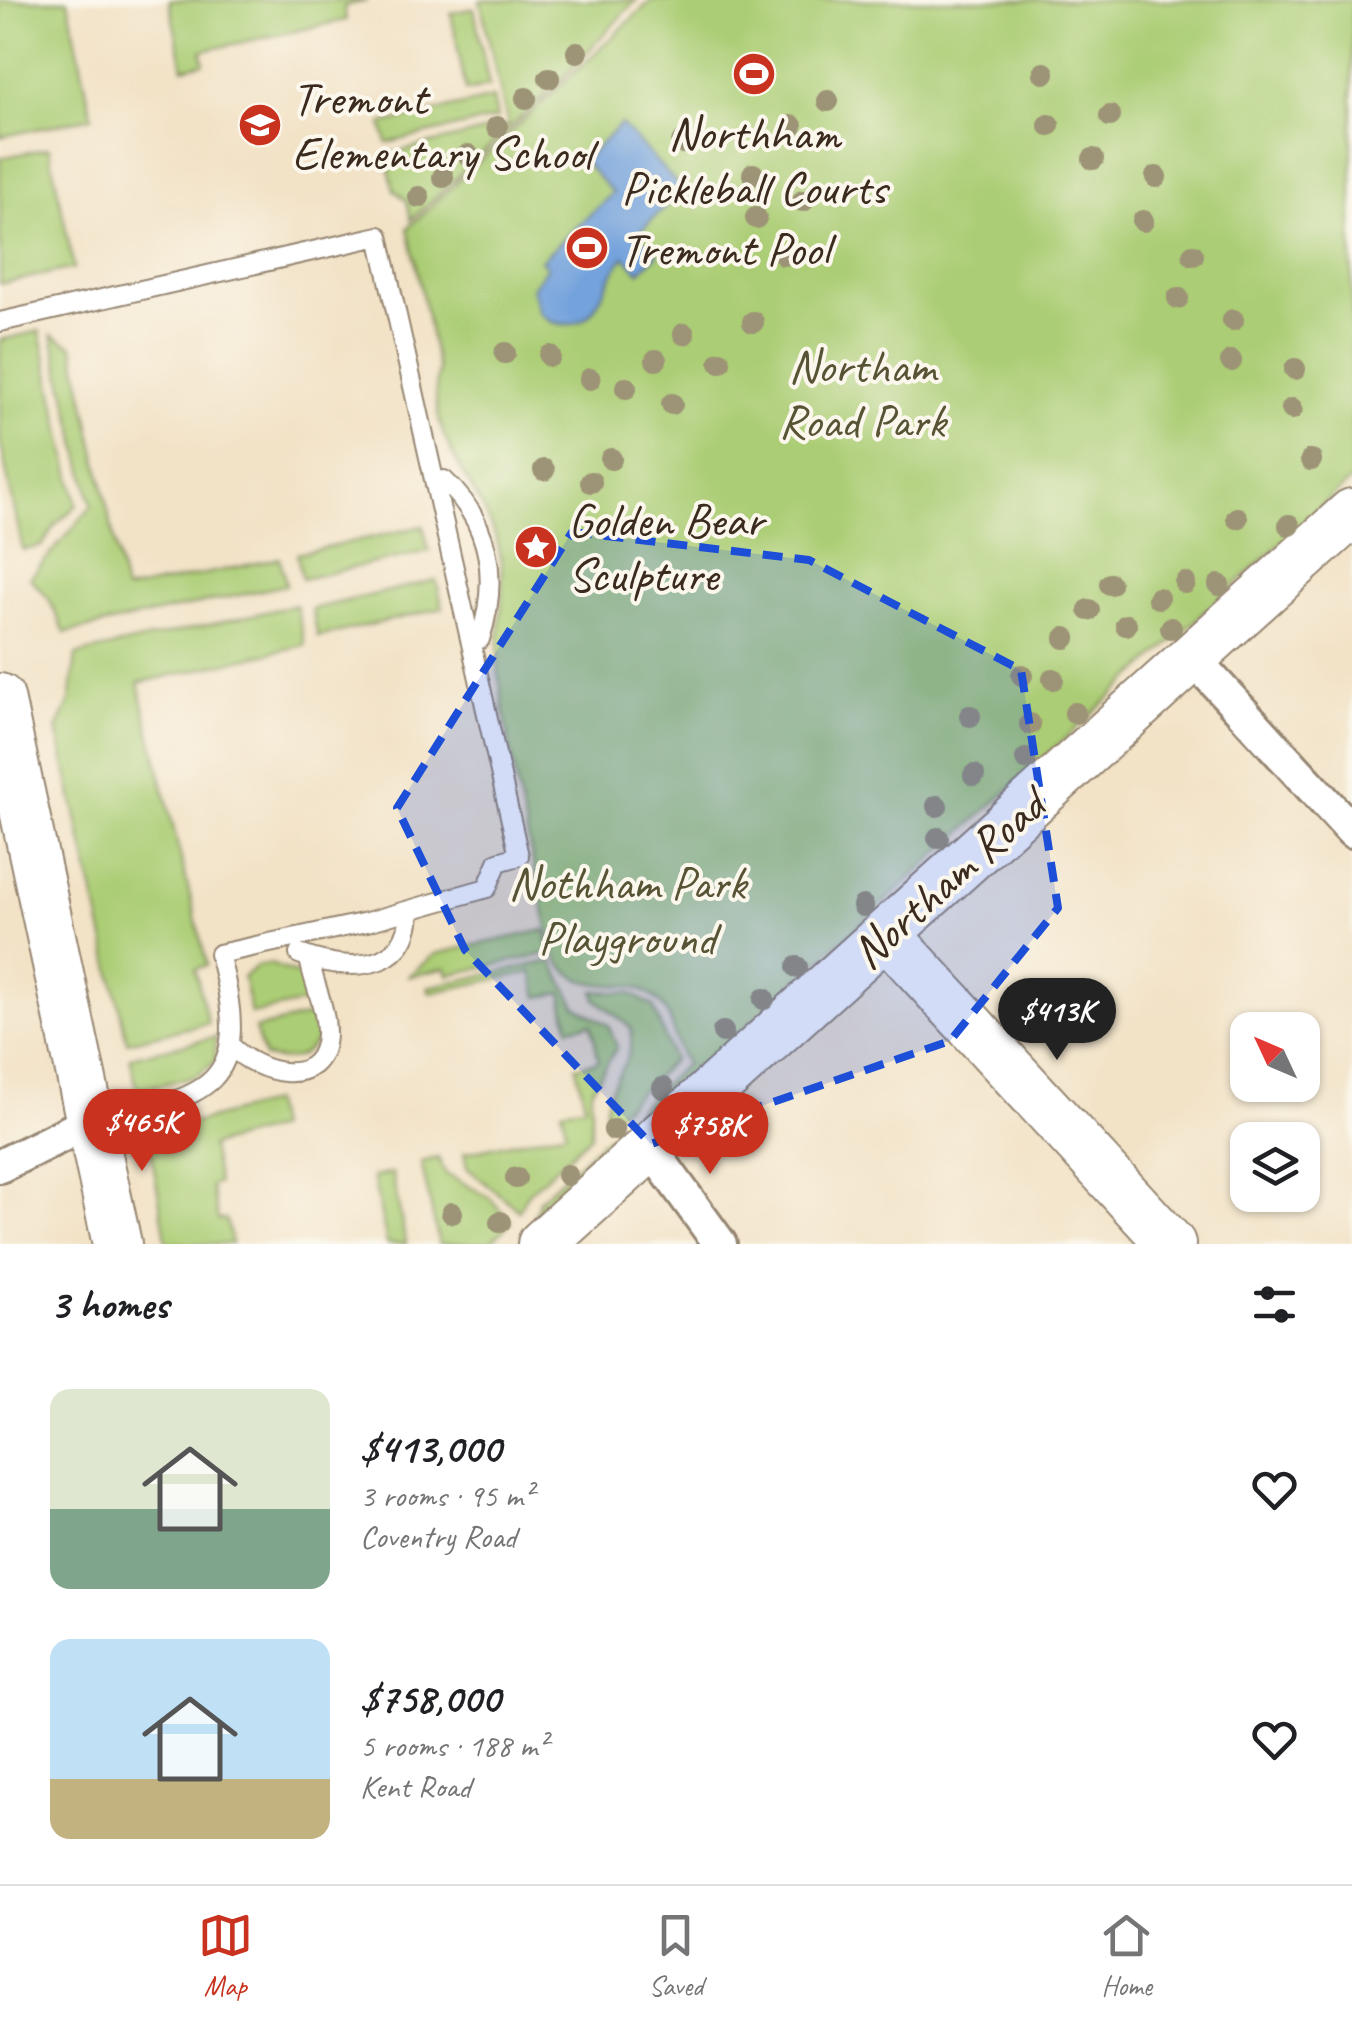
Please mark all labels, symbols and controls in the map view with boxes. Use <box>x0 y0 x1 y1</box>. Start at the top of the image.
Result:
sports icon: Northham Pickleball Courts <box>731 51 777 97</box>
place label: Tremont Elementary School <box>292 68 600 183</box>
school or university icon: Tremont Elementary School <box>237 102 283 148</box>
place label: Northham Pickleball Courts <box>621 103 890 218</box>
place label: Tremont Pool <box>620 219 837 279</box>
sports icon: Tremont Pool <box>564 225 610 271</box>
park label: Northam Road Park <box>779 336 949 451</box>
place label: Golden Bear Sculpture <box>568 490 768 605</box>
place icon: Golden Bear Sculpture <box>513 524 559 570</box>
street label: Northam Road <box>838 771 1062 981</box>
park label: Nothham Park Playground <box>508 853 749 968</box>
pin: $413K <box>987 978 1127 1063</box>
text: $413K <box>1020 990 1094 1031</box>
north arrow <box>1230 1012 1320 1102</box>
map controls <box>1230 1012 1320 1212</box>
pin: $465K <box>72 1089 212 1174</box>
pin: $758K <box>640 1092 780 1177</box>
text: $465K <box>105 1101 179 1142</box>
text: $758K <box>673 1104 747 1145</box>
button: layers <box>1230 1122 1320 1212</box>
icon: filters <box>1247 1277 1302 1332</box>
text: 3 homes <box>50 1278 169 1331</box>
text: $413,000 <box>360 1422 501 1475</box>
icon: home <box>130 1429 250 1549</box>
icon: heart <box>1247 1462 1302 1517</box>
text: 3 rooms · 95 m² <box>360 1475 533 1516</box>
text: Coventry Road <box>360 1516 516 1557</box>
text: $758,000 <box>360 1672 500 1725</box>
icon: home <box>130 1679 250 1799</box>
icon: heart <box>1247 1712 1302 1767</box>
text: 5 rooms · 188 m² <box>360 1725 547 1766</box>
text: Kent Road <box>360 1766 471 1807</box>
tab: Map <box>198 1908 253 2003</box>
tab: Saved <box>648 1908 703 2003</box>
tab: Home <box>1099 1908 1154 2003</box>

